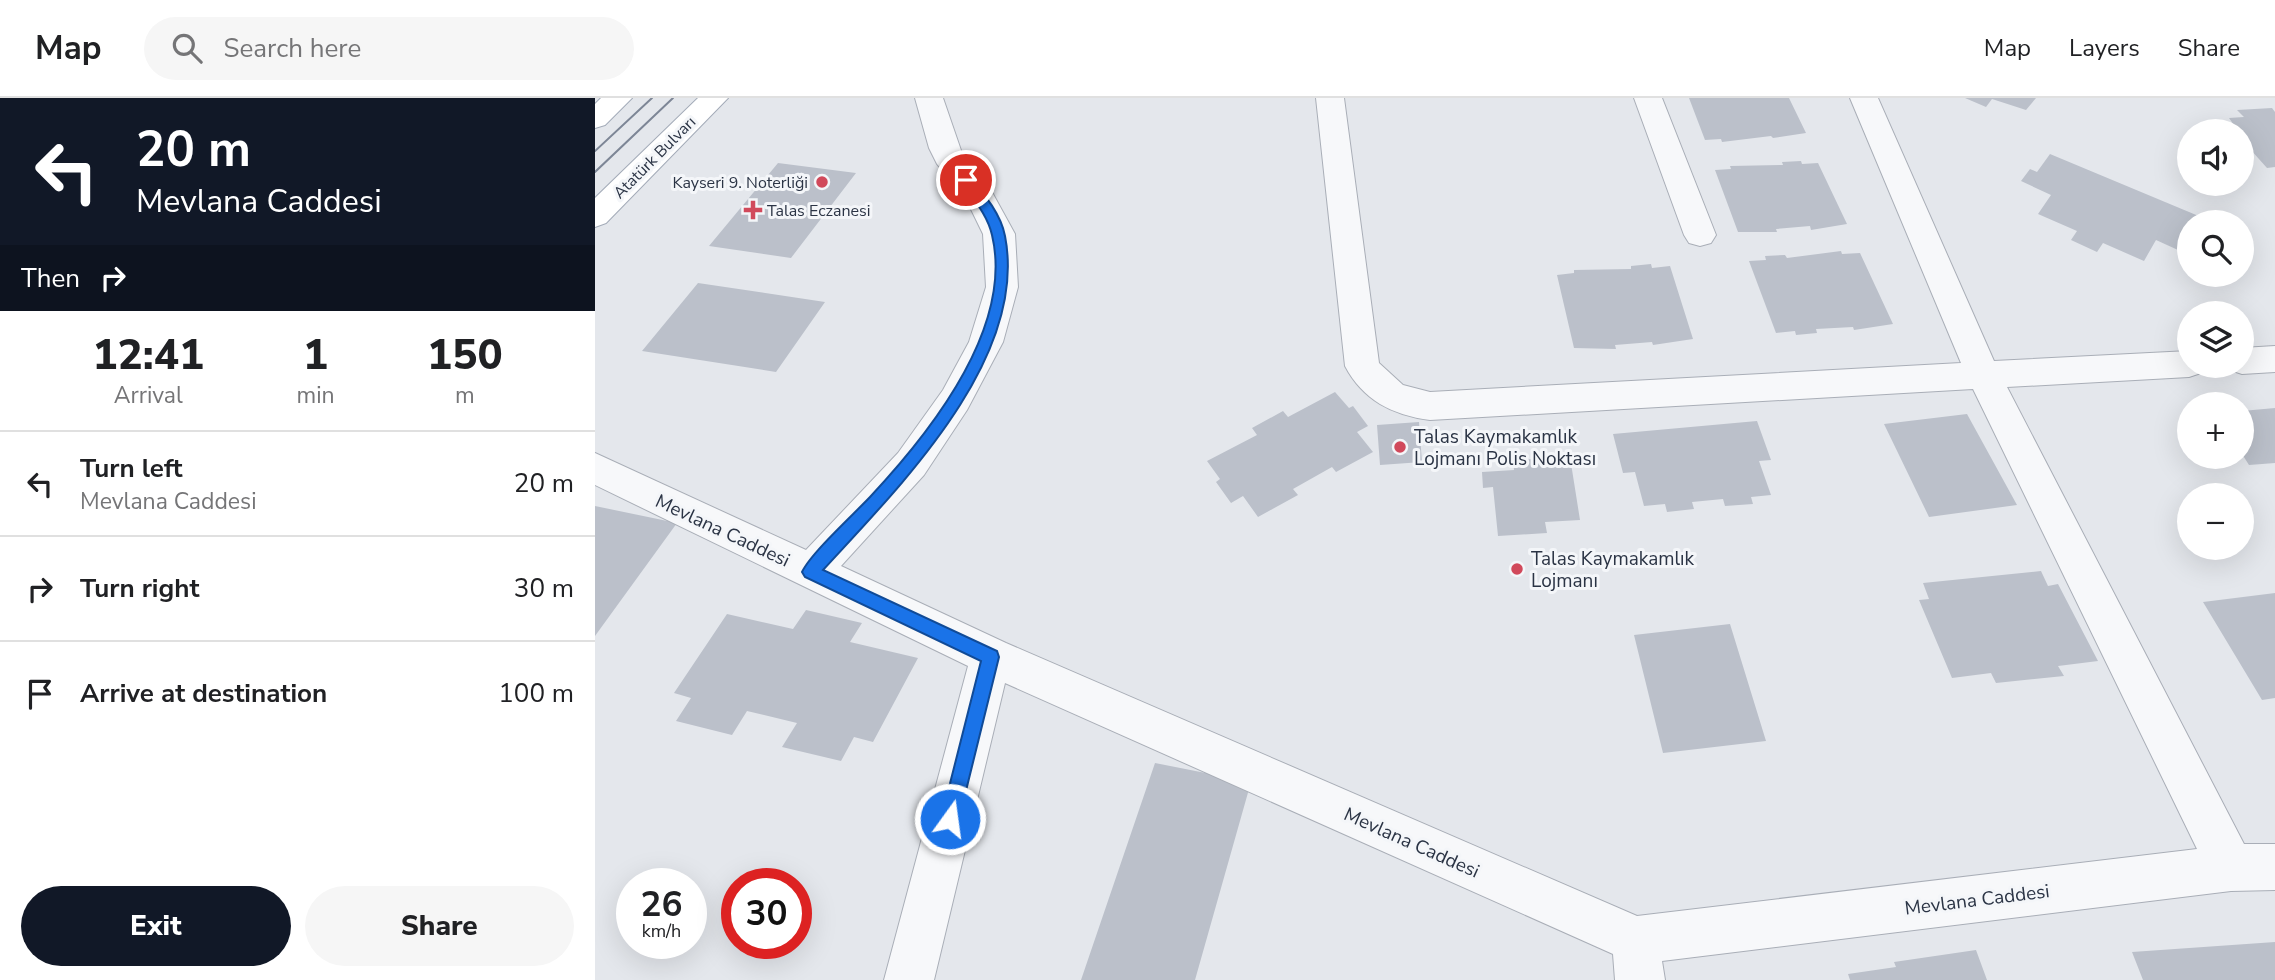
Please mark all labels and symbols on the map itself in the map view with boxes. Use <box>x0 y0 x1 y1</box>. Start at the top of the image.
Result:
street label: Atatürk Bulvarı <box>609 112 701 204</box>
pin <box>936 150 996 210</box>
place label: Kayseri 9. Noterliği <box>672 172 808 194</box>
marker: Kayseri 9. Noterliği <box>814 174 830 190</box>
place label: Talas Eczanesi <box>767 200 870 222</box>
marker: Talas Eczanesi <box>745 202 761 218</box>
place label: Talas Kaymakamlık Lojmanı Polis Noktası <box>1414 424 1596 472</box>
marker: Talas Kaymakamlık Lojmanı Polis Noktası <box>1392 439 1408 455</box>
street label: Mevlana Caddesi <box>651 488 794 573</box>
place label: Talas Kaymakamlık Lojmanı <box>1531 546 1694 594</box>
marker: Talas Kaymakamlık Lojmanı <box>1509 561 1525 577</box>
position arrow <box>913 782 987 856</box>
street label: Mevlana Caddesi <box>1340 801 1483 884</box>
speed limit sign: 30 <box>721 868 812 959</box>
street label: Mevlana Caddesi <box>1903 878 2051 922</box>

